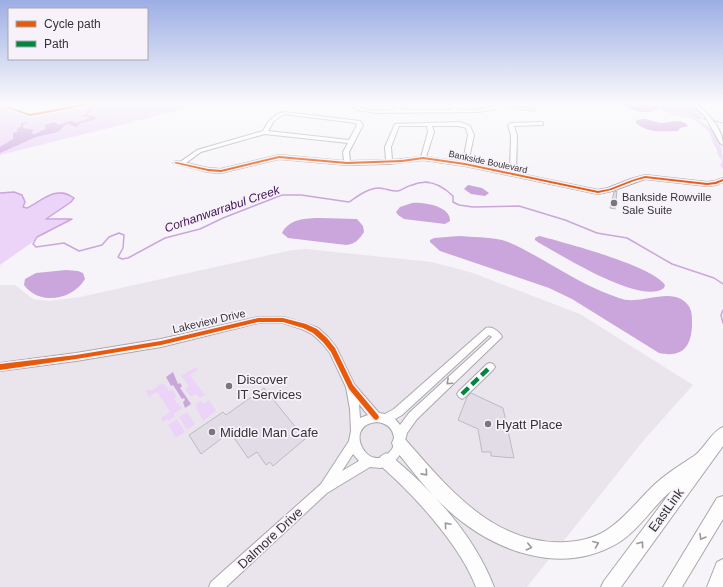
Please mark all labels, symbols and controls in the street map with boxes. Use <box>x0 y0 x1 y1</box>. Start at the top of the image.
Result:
legend <box>8 8 148 60</box>
text: Cycle path <box>44 17 101 31</box>
text: Path <box>44 37 69 51</box>
street label: Bankside Boulevard <box>448 149 528 175</box>
water label: Corhanwarrabul Creek <box>163 182 282 235</box>
place label: Bankside Rowville Sale Suite <box>622 191 711 216</box>
marker: Bankside Rowville Sale Suite <box>609 198 619 208</box>
street label: Lakeview Drive <box>171 307 247 335</box>
place label: Discover IT Services <box>237 372 302 402</box>
one-way arrow <box>446 377 453 384</box>
marker: Discover IT Services <box>224 381 234 391</box>
place label: Hyatt Place <box>496 417 562 432</box>
marker: Hyatt Place <box>483 419 493 429</box>
place label: Middle Man Cafe <box>220 425 318 440</box>
marker: Middle Man Cafe <box>207 427 217 437</box>
one-way arrow <box>420 468 428 476</box>
street label: EastLink <box>645 485 687 535</box>
street label: Dalmore Drive <box>235 504 305 572</box>
one-way arrow <box>444 522 451 529</box>
one-way arrow <box>700 533 707 540</box>
one-way arrow <box>591 541 599 549</box>
one-way arrow <box>526 542 532 550</box>
one-way arrow <box>636 542 643 549</box>

